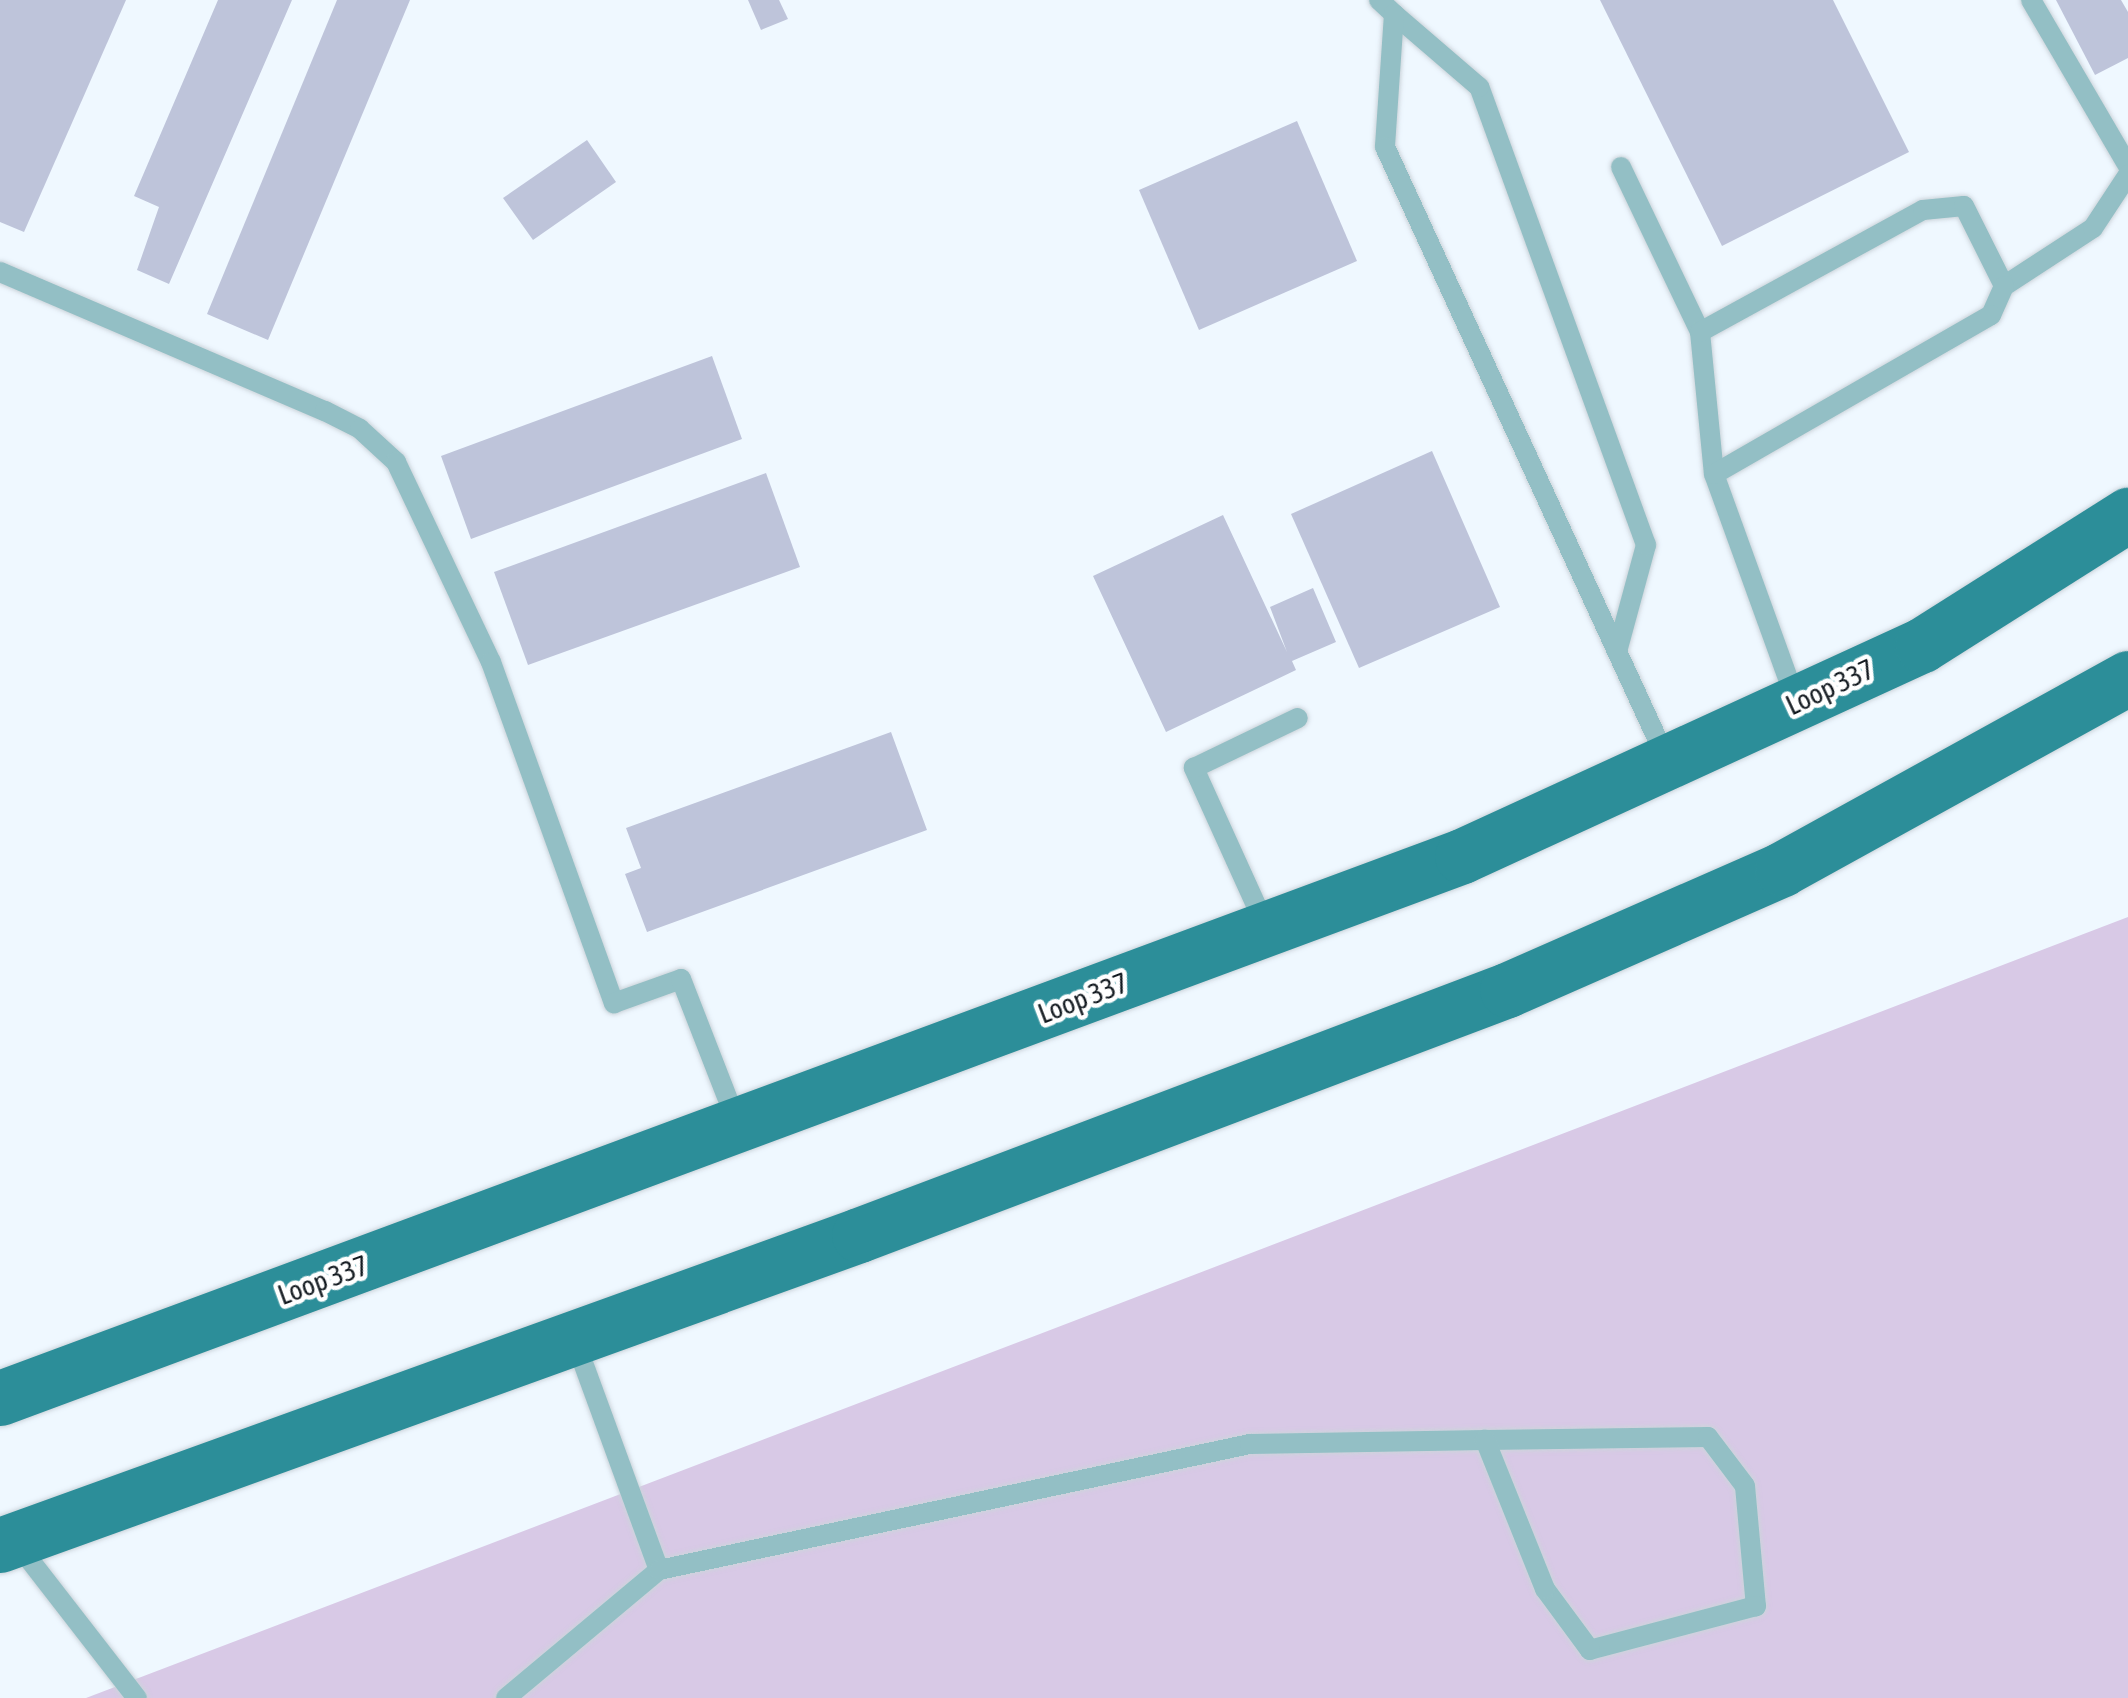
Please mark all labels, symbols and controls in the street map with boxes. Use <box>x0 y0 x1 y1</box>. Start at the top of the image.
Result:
street label: Loop 337 <box>1780 652 1880 722</box>
street label: Loop 337 <box>1033 966 1133 1030</box>
street label: Loop 337 <box>273 1248 373 1312</box>

